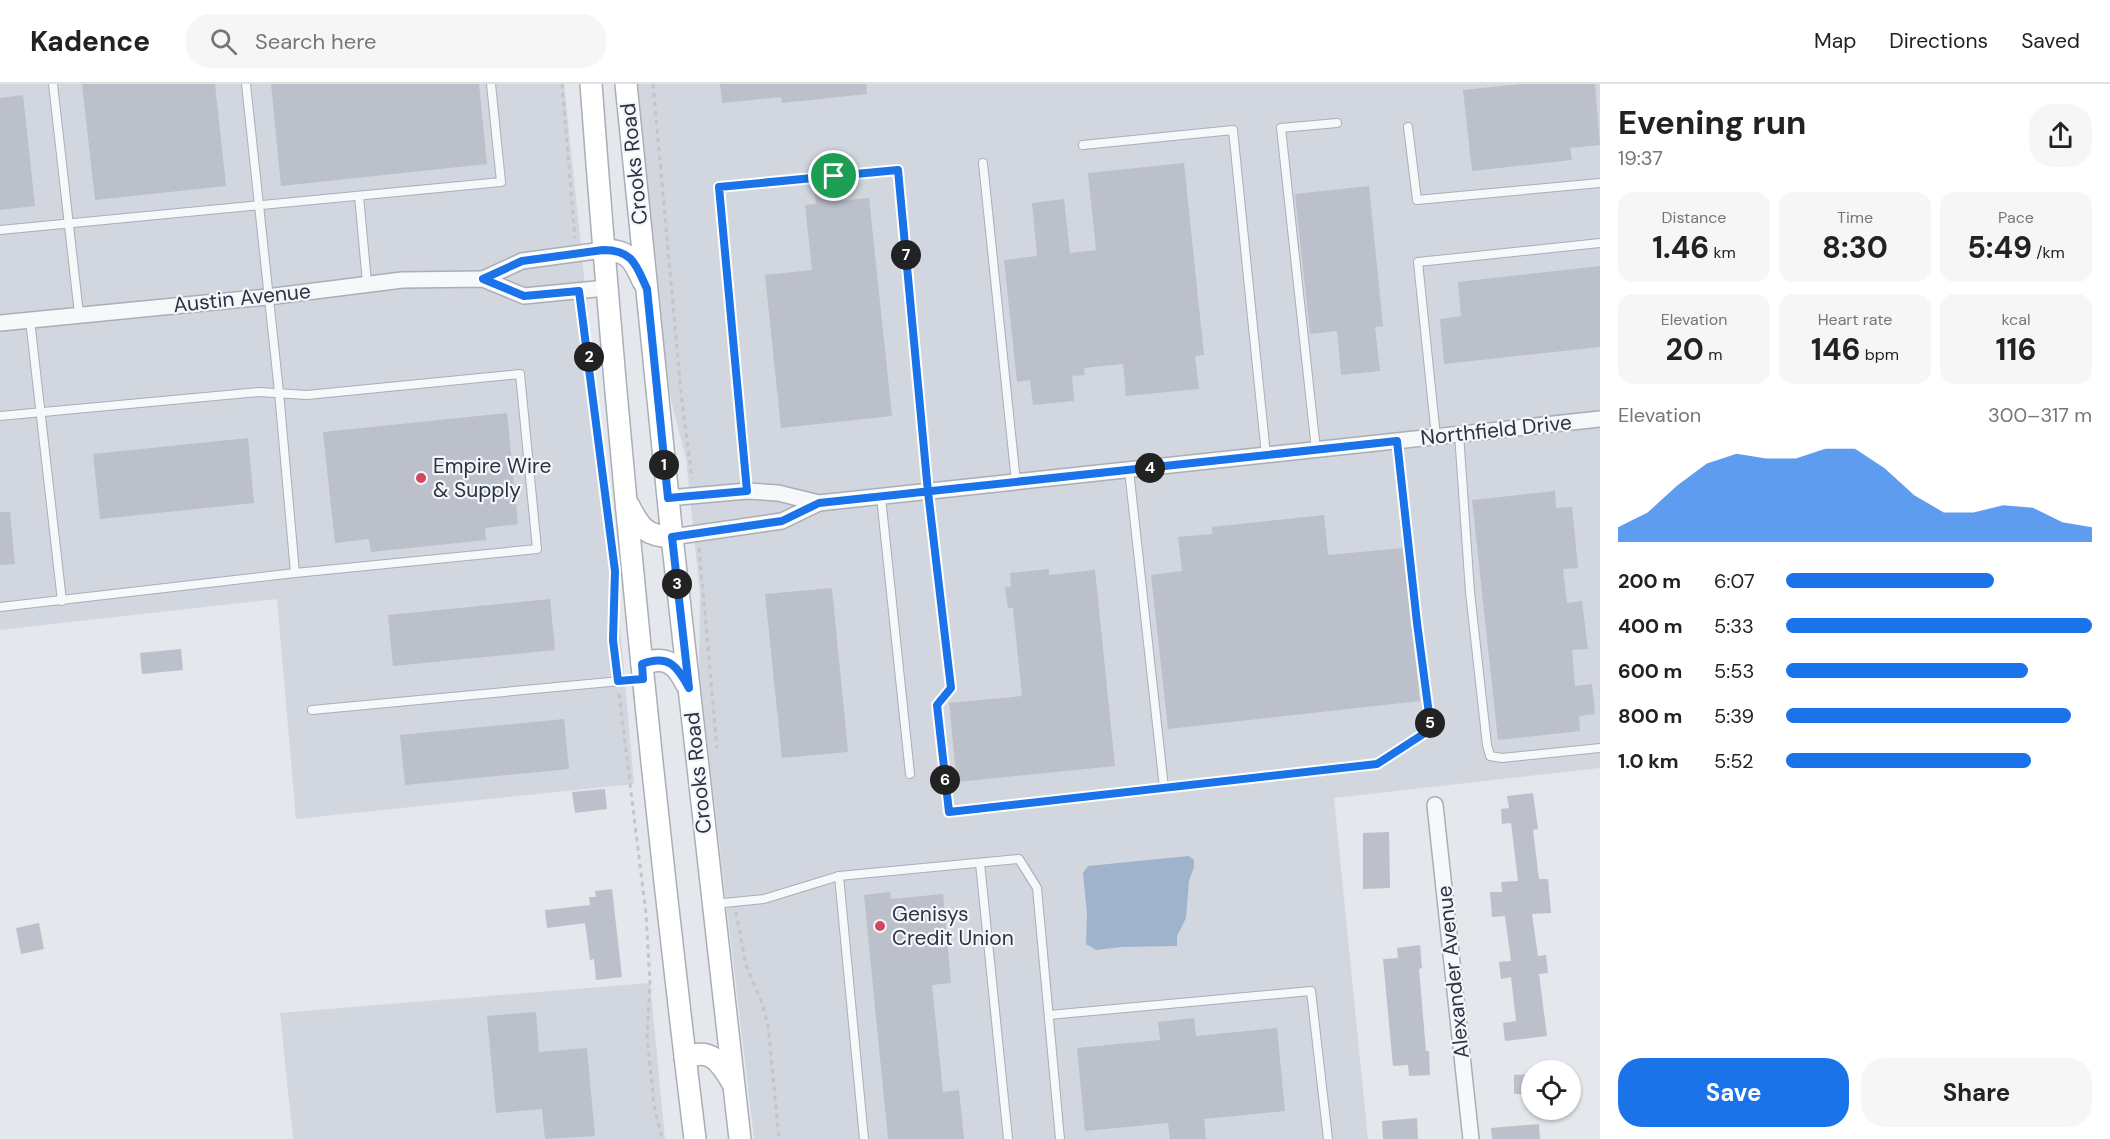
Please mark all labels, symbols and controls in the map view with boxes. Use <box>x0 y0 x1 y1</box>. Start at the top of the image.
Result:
search box <box>186 14 606 68</box>
text: Kadence <box>30 23 150 60</box>
icon: search <box>207 25 240 58</box>
text: Search here <box>255 27 376 56</box>
text: Map <box>1814 27 1856 55</box>
text: Directions <box>1889 27 1988 55</box>
text: Saved <box>2021 27 2080 55</box>
text: Evening run <box>1618 101 1806 144</box>
street label: Crooks Road <box>614 102 654 226</box>
button: share <box>2029 104 2092 167</box>
text: 19:37 <box>1618 145 1663 171</box>
pin <box>808 150 859 201</box>
icon: arrive <box>817 159 850 192</box>
text: Distance <box>1662 207 1726 228</box>
text: Time <box>1837 207 1873 228</box>
text: Pace <box>1998 207 2034 228</box>
text: 1.46 <box>1652 228 1709 267</box>
text: 8:30 <box>1822 228 1888 267</box>
text: 5:49 <box>1967 228 2032 267</box>
pin: 7 <box>891 240 921 270</box>
text: km <box>1709 242 1736 263</box>
text: /km <box>2032 242 2065 263</box>
text: 7 <box>902 244 910 265</box>
street label: Austin Avenue <box>172 277 312 319</box>
text: Elevation <box>1661 309 1727 330</box>
text: Heart rate <box>1818 309 1892 330</box>
text: kcal <box>2002 309 2030 330</box>
text: 20 <box>1666 330 1704 369</box>
text: 146 <box>1811 330 1860 369</box>
text: 116 <box>1996 330 2036 369</box>
pin: 2 <box>574 342 604 372</box>
text: m <box>1704 344 1722 365</box>
text: bpm <box>1860 344 1899 365</box>
text: 2 <box>584 346 594 367</box>
text: Elevation <box>1618 402 1701 428</box>
text: 300–317 m <box>1988 402 2092 428</box>
street label: Northfield Drive <box>1419 408 1573 452</box>
pin: 1 <box>649 450 679 480</box>
place label: Empire Wire & Supply <box>433 452 551 504</box>
pin: 4 <box>1135 453 1165 483</box>
text: 1 <box>661 454 667 475</box>
text: 4 <box>1145 457 1155 478</box>
marker: Empire Wire & Supply <box>414 471 428 485</box>
text: 200 m <box>1618 568 1681 594</box>
text: 6:07 <box>1714 568 1755 594</box>
pin: 3 <box>662 569 692 599</box>
text: 3 <box>672 573 682 594</box>
text: 400 m <box>1618 613 1683 639</box>
text: 5:33 <box>1714 613 1754 639</box>
text: 600 m <box>1618 658 1682 684</box>
text: 5:53 <box>1714 658 1754 684</box>
text: 800 m <box>1618 703 1682 729</box>
text: 5:39 <box>1714 703 1754 729</box>
pin: 5 <box>1415 708 1445 738</box>
street label: Crooks Road <box>678 711 718 835</box>
text: 5 <box>1425 712 1435 733</box>
text: 1.0 km <box>1618 748 1679 774</box>
text: 5:52 <box>1714 748 1754 774</box>
pin: 6 <box>930 765 960 795</box>
text: 6 <box>940 769 950 790</box>
street label: Alexander Avenue <box>1430 884 1476 1060</box>
place label: Genisys Credit Union <box>892 900 1014 952</box>
marker: Genisys Credit Union <box>873 919 887 933</box>
button: Save <box>1618 1058 1849 1127</box>
button: Share <box>1861 1058 2092 1127</box>
map controls <box>1521 1060 1581 1120</box>
button: locate <box>1521 1060 1581 1120</box>

